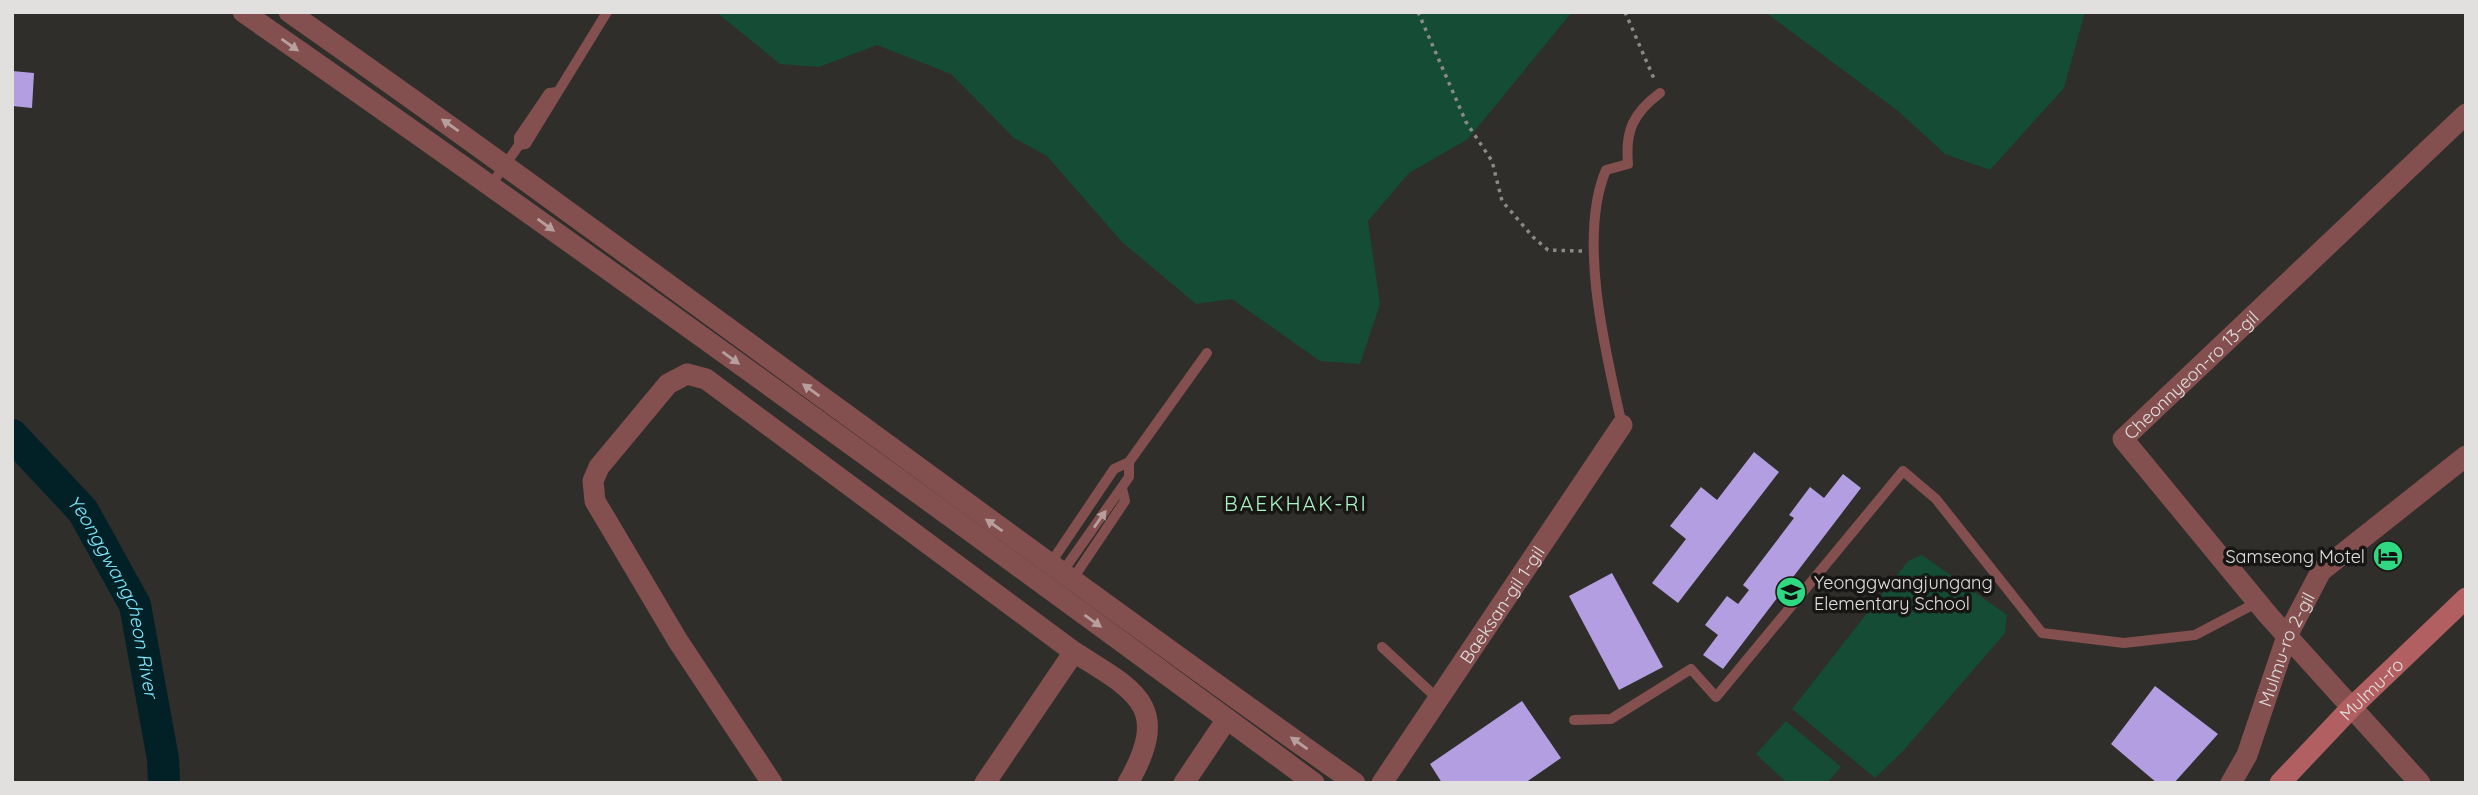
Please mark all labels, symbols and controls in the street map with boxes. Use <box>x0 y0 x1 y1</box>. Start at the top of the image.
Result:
one-way arrow <box>281 38 299 52</box>
one-way arrow <box>441 118 459 132</box>
one-way arrow <box>537 218 555 232</box>
street label: Cheonnyeon-ro 13-gil <box>2119 305 2263 444</box>
one-way arrow <box>722 351 740 365</box>
one-way arrow <box>802 383 820 397</box>
water label: Yeonggwangcheon River <box>62 490 164 702</box>
district label: BAEKHAK-RI <box>1224 490 1368 516</box>
one-way arrow <box>1093 510 1107 528</box>
one-way arrow <box>985 518 1003 532</box>
hotel icon: Samseong Motel <box>2371 539 2405 573</box>
street label: Baeksan-gil 1-gil <box>1454 541 1549 667</box>
place label: Samseong Motel <box>2225 545 2365 568</box>
place label: Yeonggwangjungang Elementary School <box>1814 571 1993 615</box>
school or university icon: Yeonggwangjungang Elementary School <box>1774 575 1808 609</box>
street label: Mulmu-ro 2-gil <box>2253 588 2319 709</box>
one-way arrow <box>1084 613 1102 627</box>
street label: Mulmu-ro <box>2334 653 2408 725</box>
one-way arrow <box>1290 736 1308 750</box>

